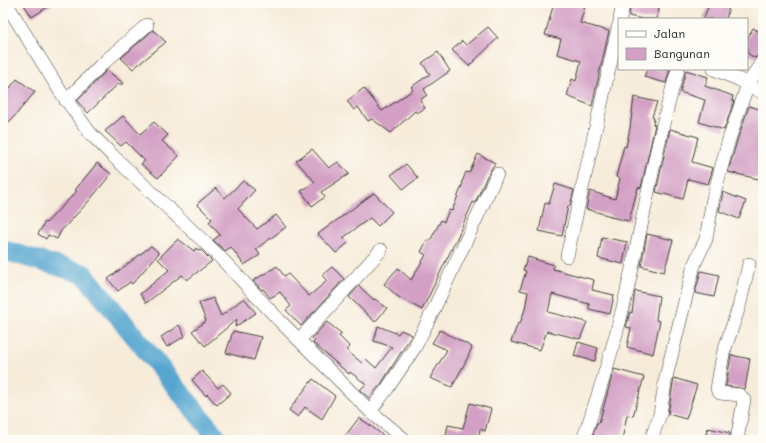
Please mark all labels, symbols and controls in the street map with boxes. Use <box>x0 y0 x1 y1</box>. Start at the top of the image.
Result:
legend <box>618 18 748 70</box>
text: Jalan <box>654 25 685 41</box>
text: Bangunan <box>654 45 710 61</box>

